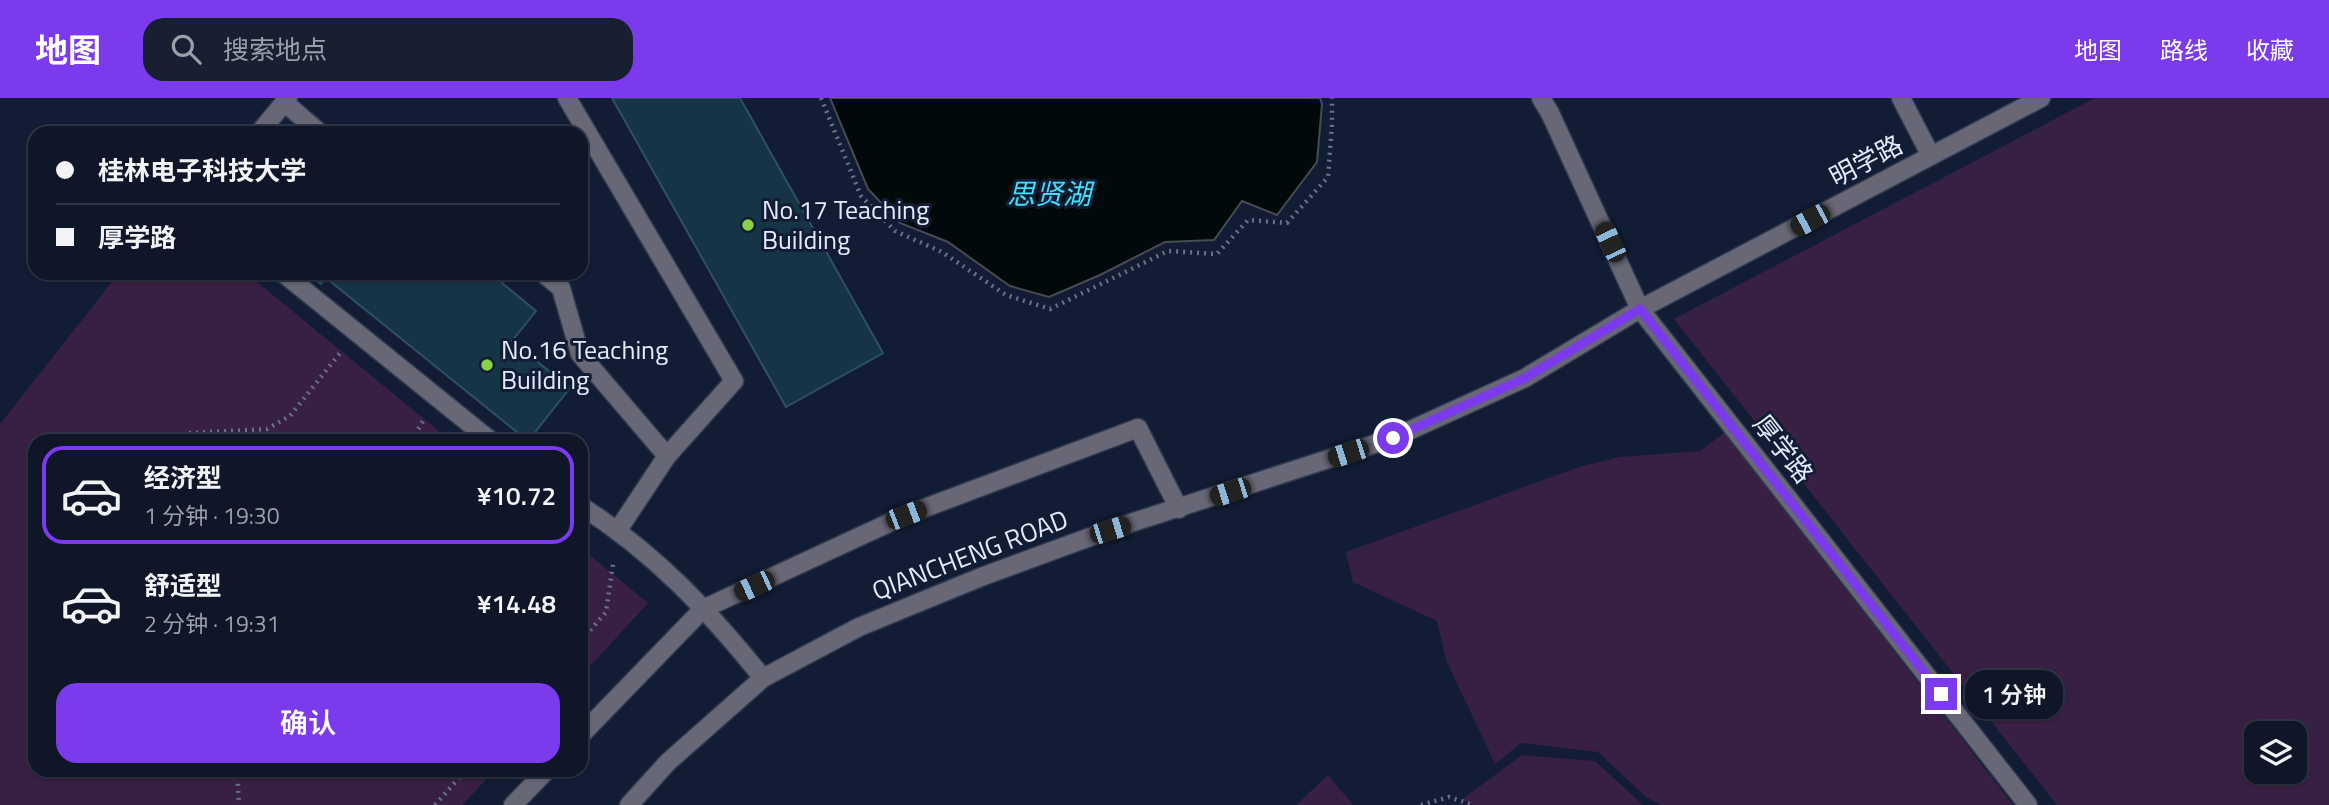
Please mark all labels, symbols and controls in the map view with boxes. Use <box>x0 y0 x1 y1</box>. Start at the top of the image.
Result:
search box <box>143 18 633 81</box>
text: 地图 <box>35 25 101 75</box>
icon: search <box>167 30 205 68</box>
text: 搜索地点 <box>223 30 327 69</box>
text: 地图 <box>2074 32 2122 68</box>
text: 路线 <box>2160 32 2208 68</box>
text: 收藏 <box>2246 32 2294 68</box>
street label: 明学路 <box>1822 125 1909 196</box>
text: 桂林电子科技大学 <box>98 151 306 190</box>
water label: 思贤湖 <box>1007 172 1095 215</box>
place label: No.17 Teaching Building <box>762 190 929 259</box>
car <box>1787 201 1834 239</box>
marker: No.17 Teaching Building <box>740 217 756 233</box>
text: 厚学路 <box>98 218 176 257</box>
car <box>1592 219 1629 265</box>
place label: No.16 Teaching Building <box>501 330 668 399</box>
marker: No.16 Teaching Building <box>479 357 495 373</box>
street label: 厚学路 <box>1744 406 1823 491</box>
route start <box>1377 422 1409 454</box>
car <box>1325 437 1372 469</box>
text: 经济型 <box>144 458 222 497</box>
icon: car <box>60 464 123 527</box>
text: ¥10.72 <box>477 476 556 515</box>
car <box>1207 476 1254 508</box>
text: 1 分钟 · 19:30 <box>144 498 280 533</box>
car <box>883 498 930 532</box>
street label: QIANCHENG ROAD <box>866 499 1074 610</box>
car <box>1087 514 1134 546</box>
text: 舒适型 <box>144 566 222 605</box>
car <box>731 568 778 604</box>
icon: car <box>60 572 123 635</box>
text: ¥14.48 <box>477 584 556 623</box>
text: 2 分钟 · 19:31 <box>144 606 280 641</box>
callout: 1 分钟 <box>1966 670 2064 718</box>
text: 1 分钟 <box>1982 677 2046 712</box>
route end <box>1925 678 1957 710</box>
button: 确认 <box>56 683 560 763</box>
map controls <box>2244 721 2307 784</box>
button: layers <box>2244 721 2307 784</box>

